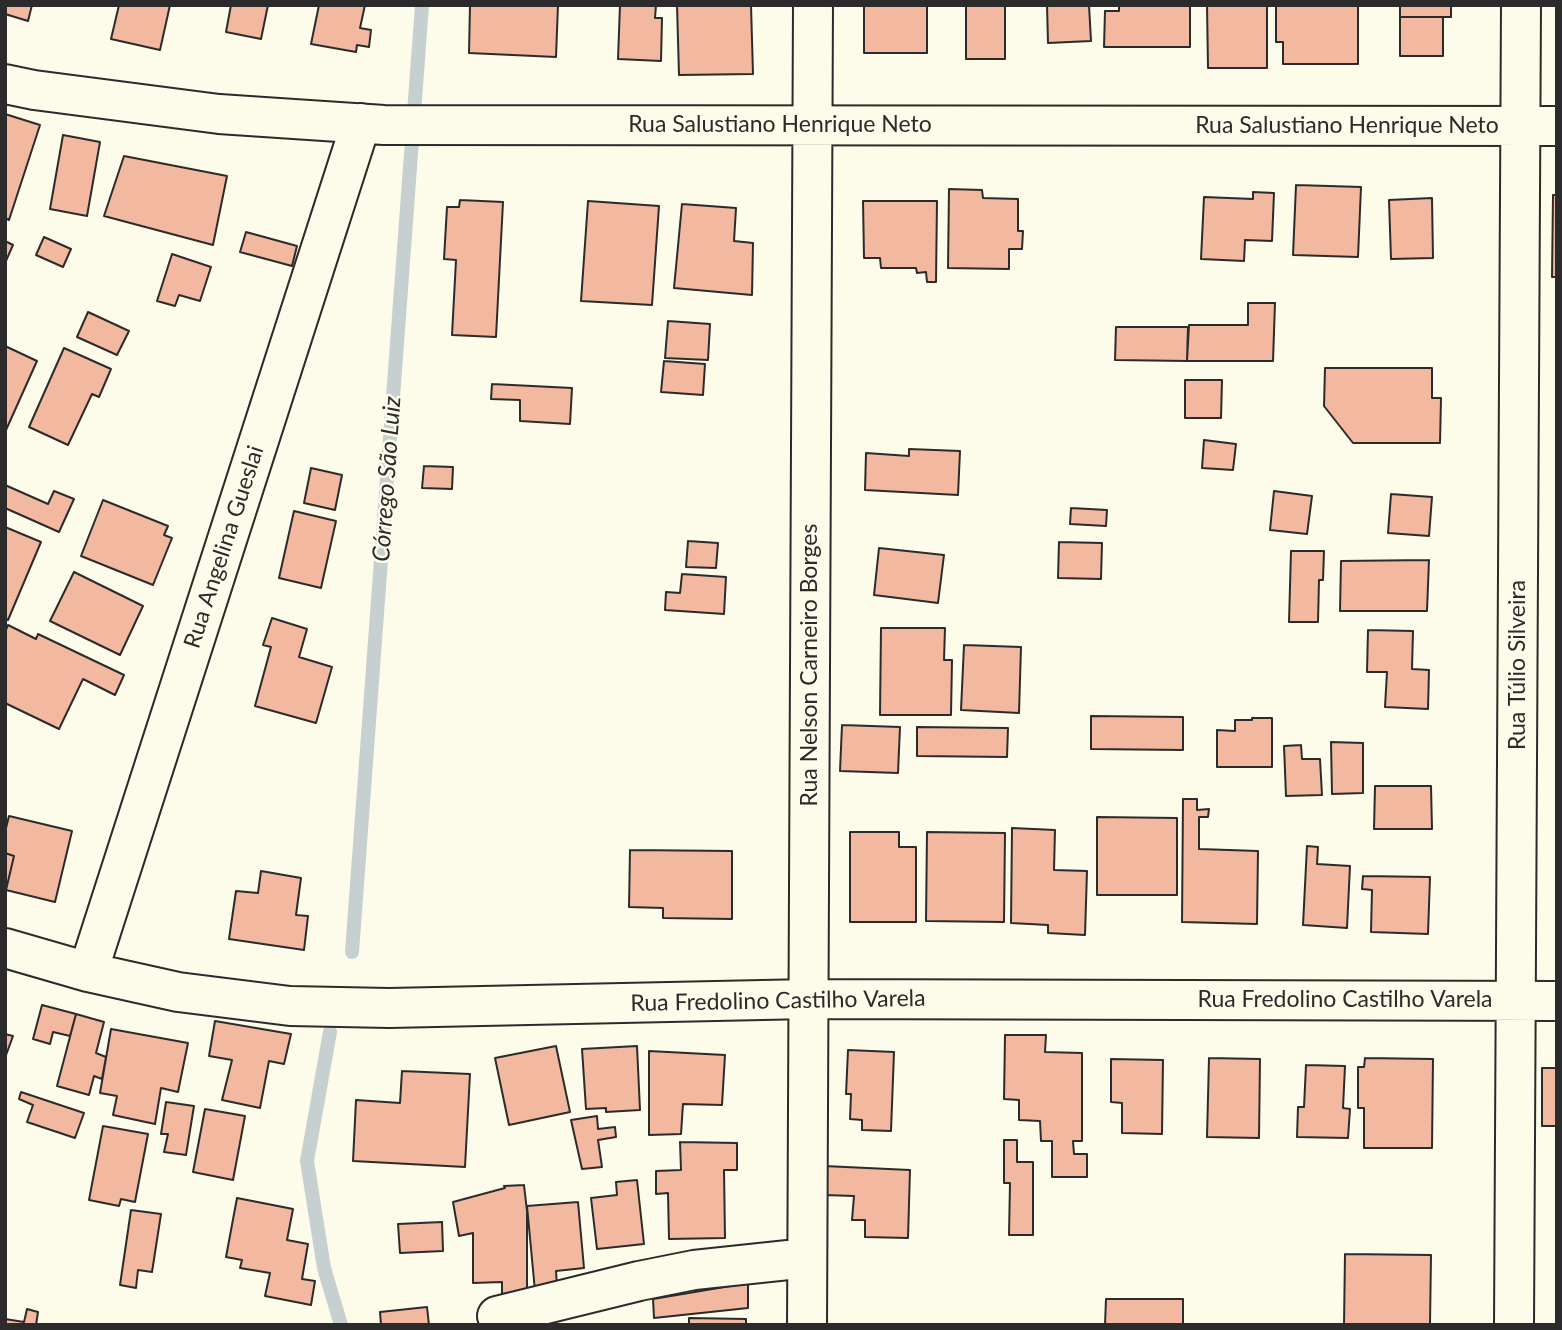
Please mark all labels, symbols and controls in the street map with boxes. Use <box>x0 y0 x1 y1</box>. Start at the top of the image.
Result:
street label: Rua Salustiano Henrique Neto <box>628 111 932 139</box>
street label: Rua Salustiano Henrique Neto <box>1195 112 1499 140</box>
water label: Córrego São Luiz <box>367 395 407 563</box>
street label: Rua Angelina Gueslai <box>178 442 270 652</box>
street label: Rua Nelson Carneiro Borges <box>796 524 824 806</box>
street label: Rua Túlio Silveira <box>1504 580 1532 750</box>
street label: Rua Fredolino Castilho Varela <box>630 985 926 1017</box>
street label: Rua Fredolino Castilho Varela <box>1197 986 1493 1014</box>

